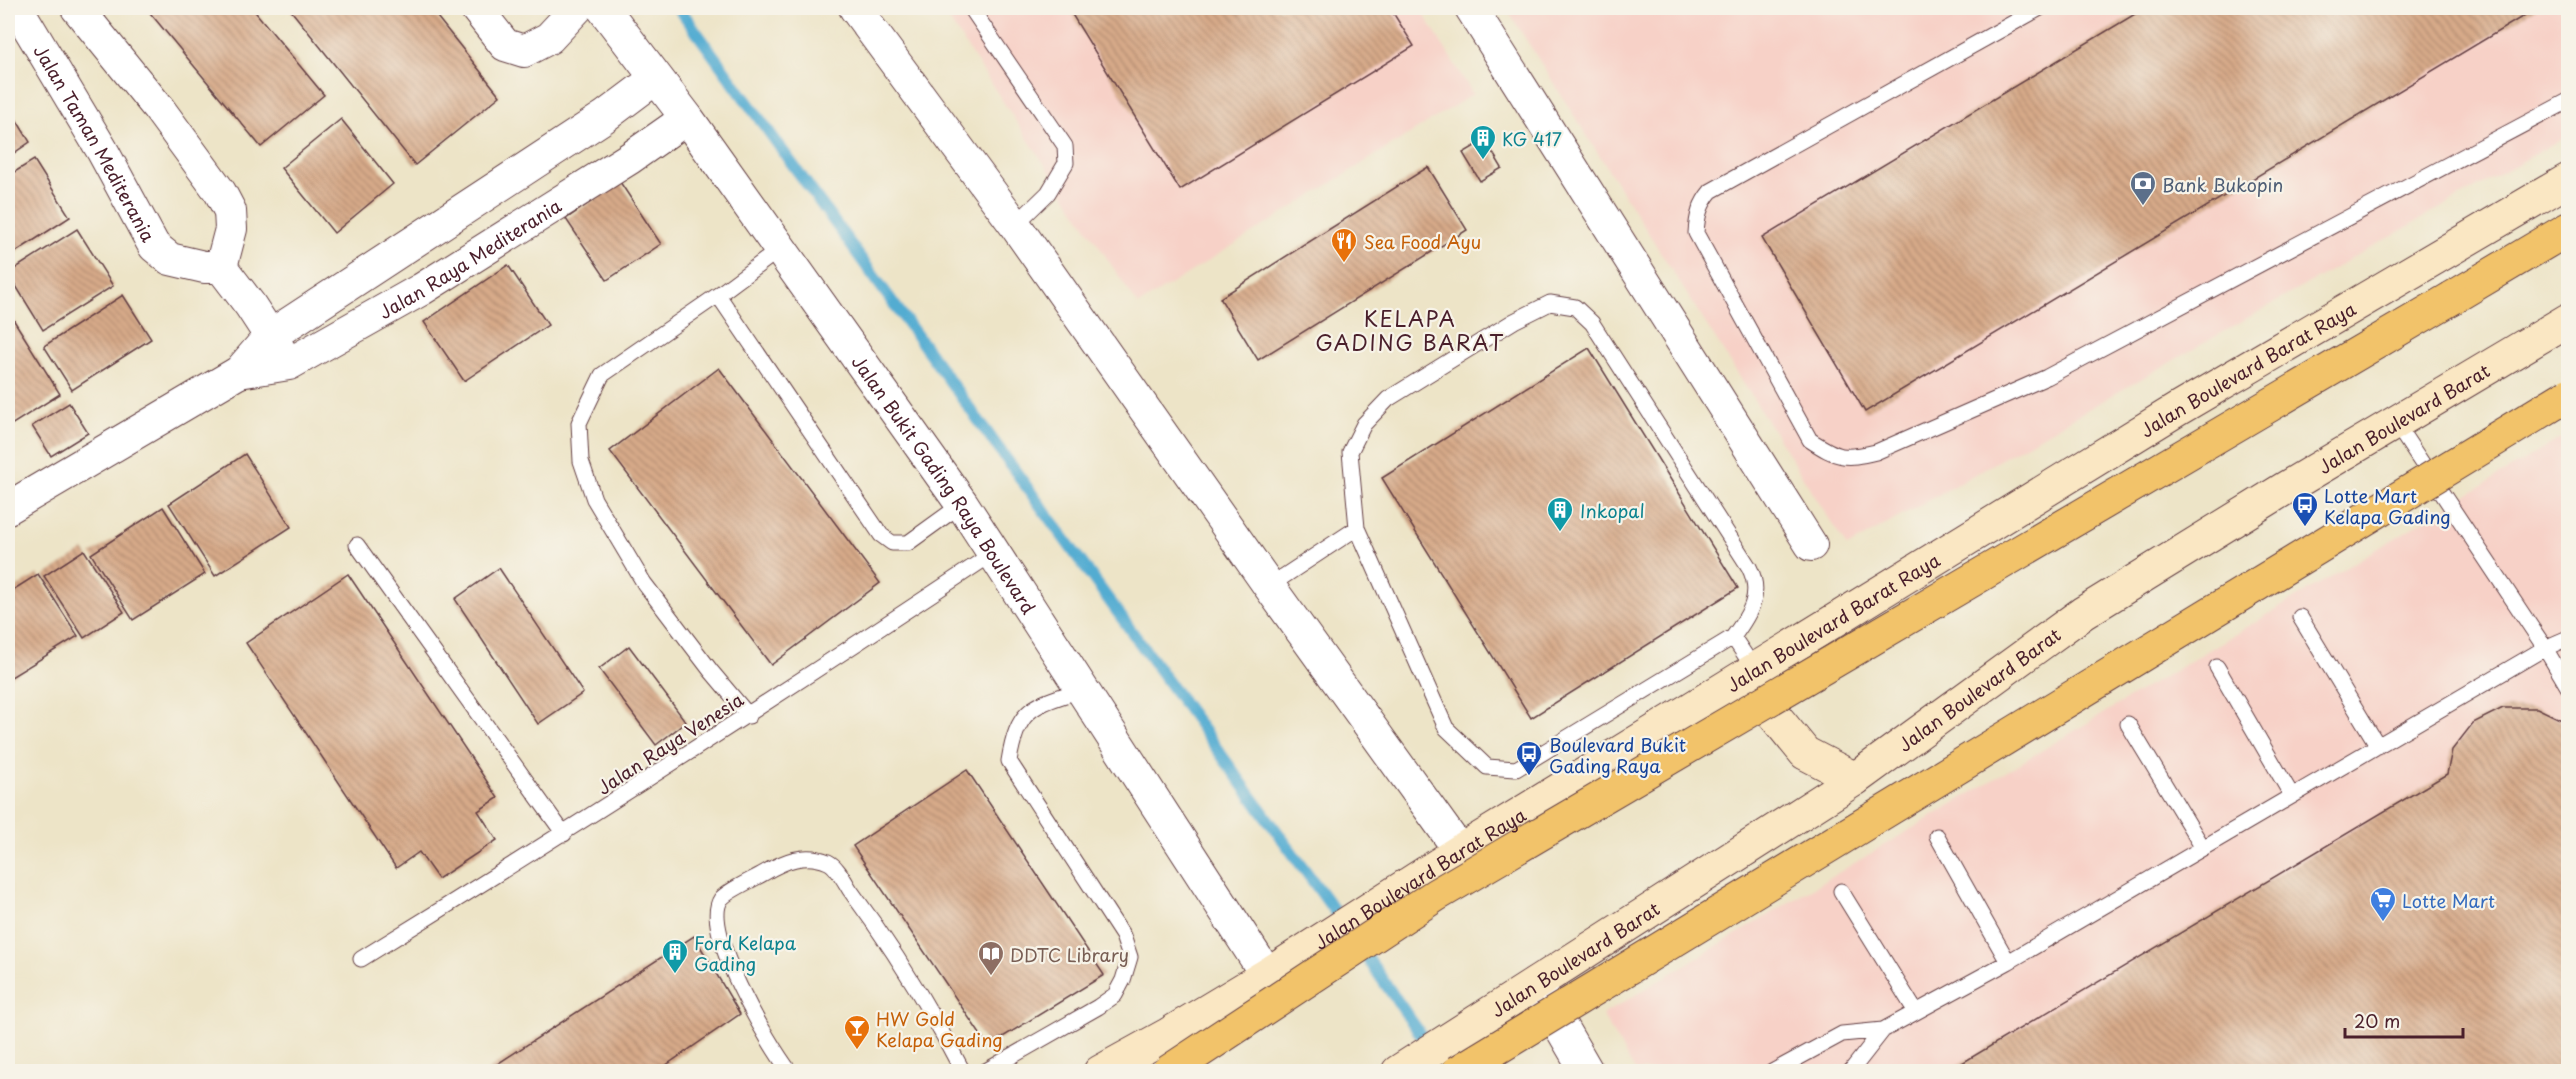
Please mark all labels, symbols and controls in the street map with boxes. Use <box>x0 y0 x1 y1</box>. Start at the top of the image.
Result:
street label: Jalan Taman Mediterania <box>28 39 163 246</box>
building icon: KG 417 <box>1468 123 1498 161</box>
place label: KG 417 <box>1502 125 1562 152</box>
bank icon: Bank Bukopin <box>2128 169 2158 207</box>
place label: Bank Bukopin <box>2162 171 2283 198</box>
street label: Jalan Raya Mediterania <box>373 191 567 324</box>
restaurant icon: Sea Food Ayu <box>1329 226 1359 264</box>
place label: Sea Food Ayu <box>1364 228 1481 255</box>
street label: Jalan Boulevard Barat Raya <box>2135 294 2360 443</box>
district label: KELAPA GADING BARAT <box>1315 302 1505 358</box>
street label: Jalan Bukit Gading Raya Boulevard <box>846 349 1043 619</box>
street label: Jalan Boulevard Barat <box>2313 356 2494 480</box>
place label: Lotte Mart Kelapa Gading <box>2324 482 2451 530</box>
bus stop icon: Lotte Mart Kelapa Gading <box>2290 490 2320 528</box>
building icon: Inkopal <box>1545 495 1575 533</box>
place label: Inkopal <box>1580 497 1645 524</box>
street label: Jalan Boulevard Barat Raya <box>1721 546 1944 698</box>
street label: Jalan Boulevard Barat <box>1892 620 2066 757</box>
street label: Jalan Raya Venesia <box>592 686 748 800</box>
place label: Boulevard Bukit Gading Raya <box>1549 731 1686 779</box>
bus stop icon: Boulevard Bukit Gading Raya <box>1514 739 1544 777</box>
street label: Jalan Boulevard Barat Raya <box>1308 800 1531 955</box>
supermarket icon: Lotte Mart <box>2368 885 2398 923</box>
place label: Lotte Mart <box>2402 887 2495 914</box>
street label: Jalan Boulevard Barat <box>1485 895 1664 1023</box>
place label: Ford Kelapa Gading <box>694 929 797 977</box>
building icon: Ford Kelapa Gading <box>660 937 690 975</box>
library icon: DDTC Library <box>976 939 1006 977</box>
place label: DDTC Library <box>1010 941 1129 968</box>
scale bar <box>2345 1001 2464 1039</box>
place label: HW Gold Kelapa Gading <box>876 1005 1003 1053</box>
text: 20 m <box>2354 1007 2400 1034</box>
bar icon: HW Gold Kelapa Gading <box>842 1013 872 1051</box>

